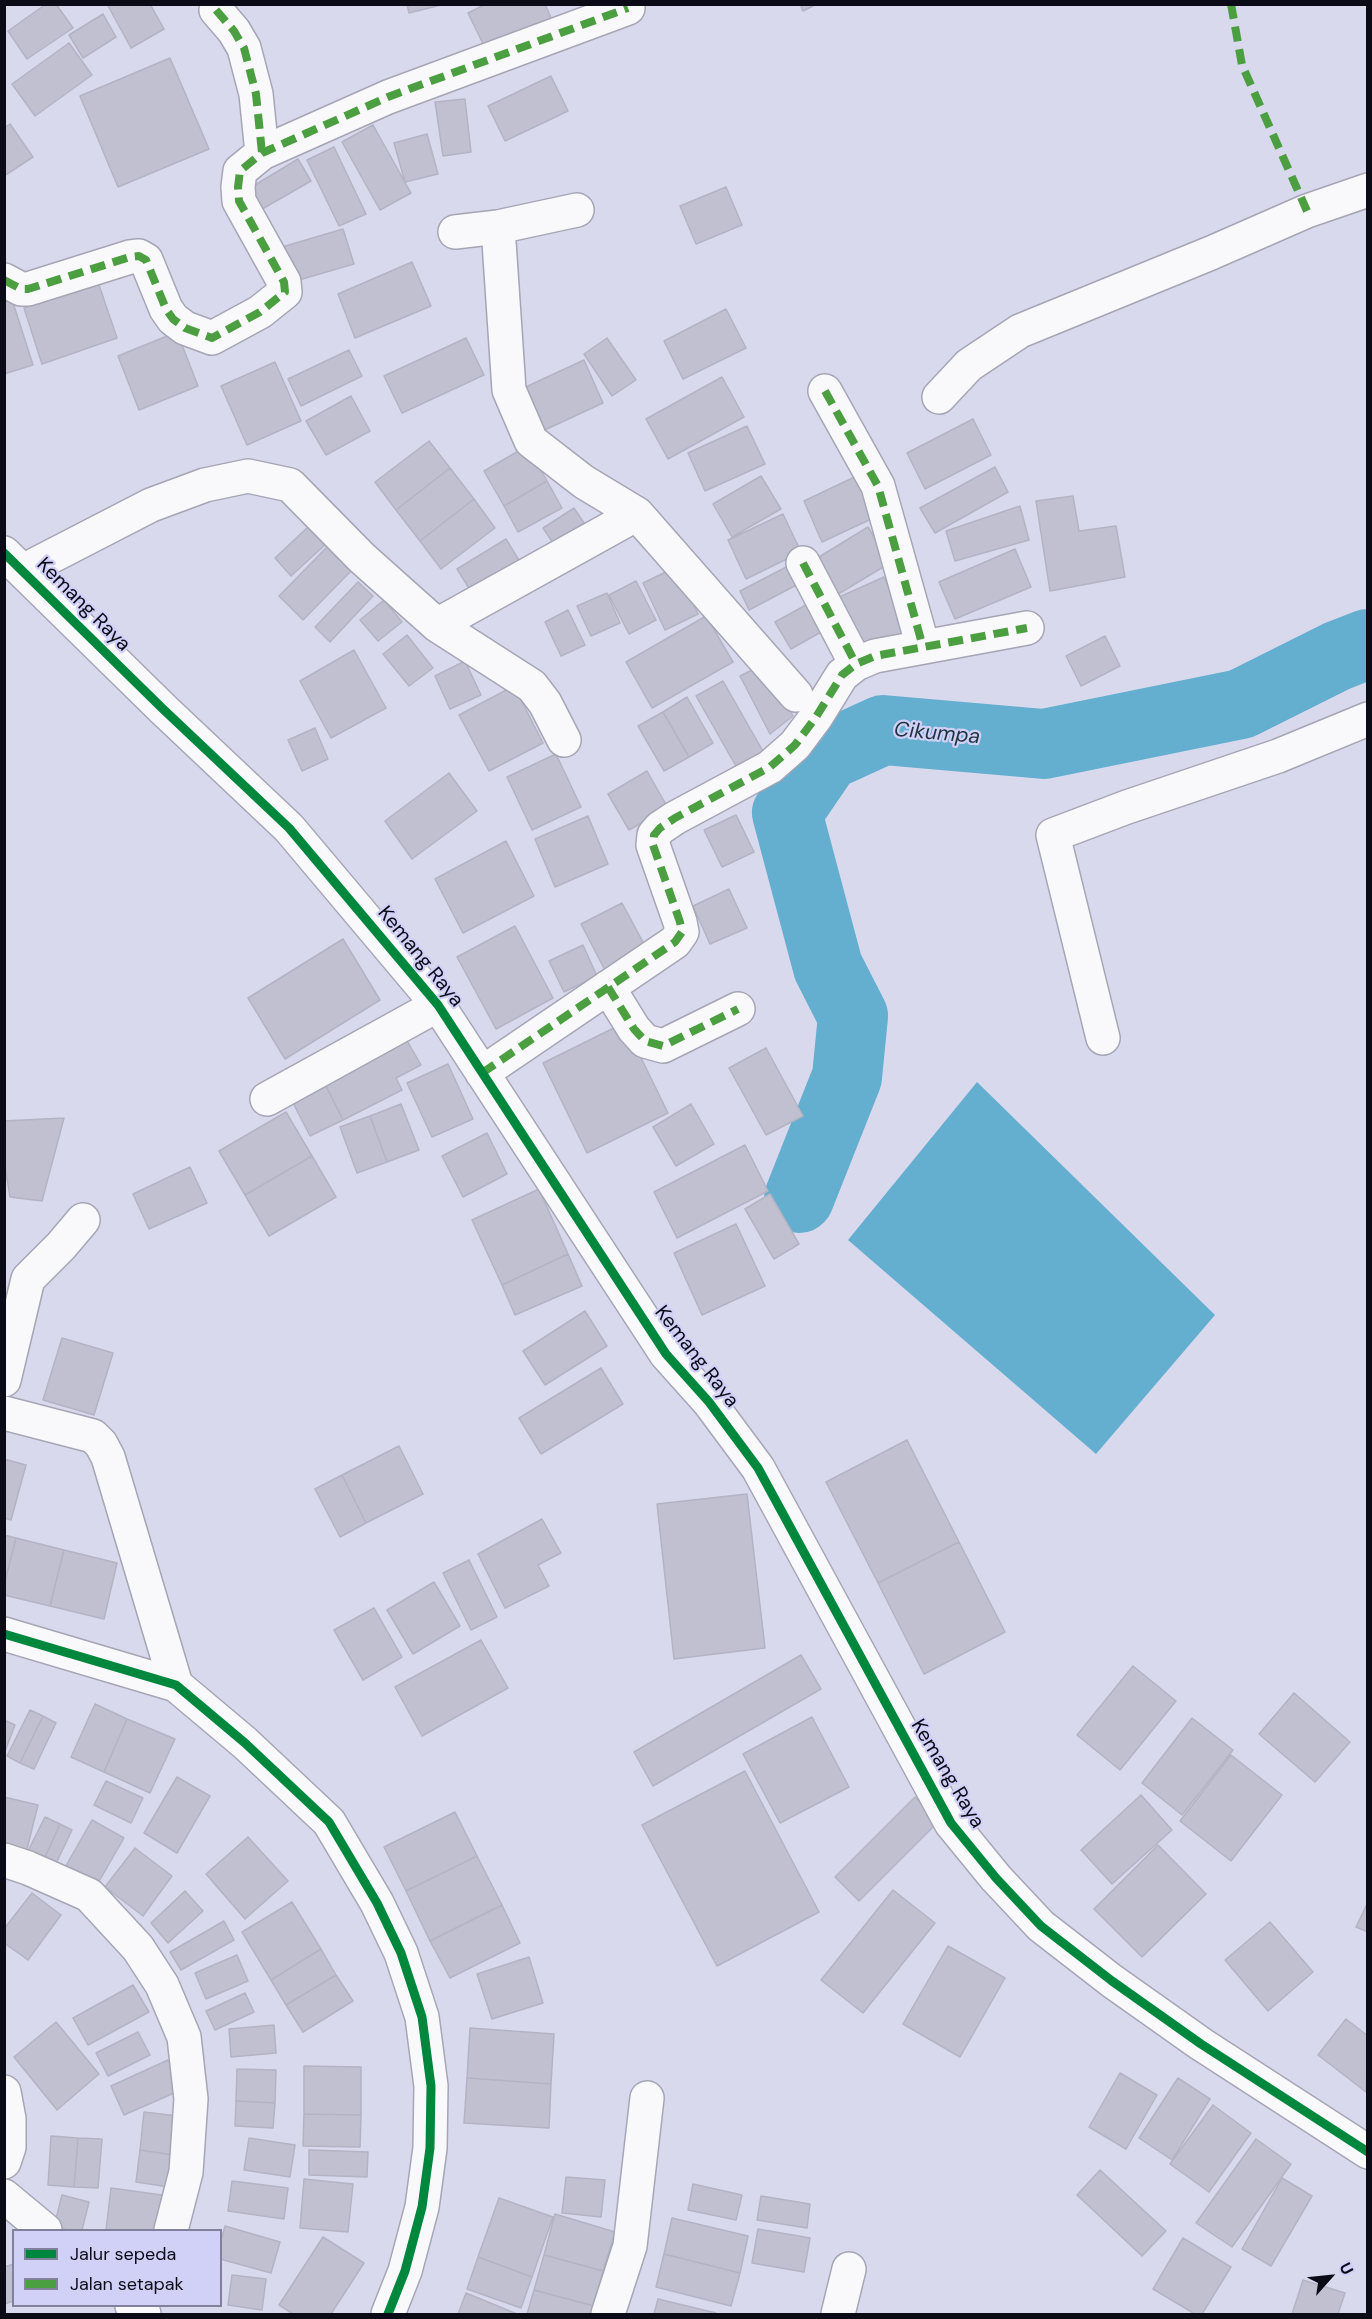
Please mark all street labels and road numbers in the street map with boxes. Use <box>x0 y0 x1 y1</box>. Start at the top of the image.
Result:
street label: Kemang Raya <box>31 553 135 657</box>
street label: Kemang Raya <box>372 902 468 1012</box>
street label: Kemang Raya <box>649 1301 743 1413</box>
street label: Kemang Raya <box>905 1715 989 1833</box>

